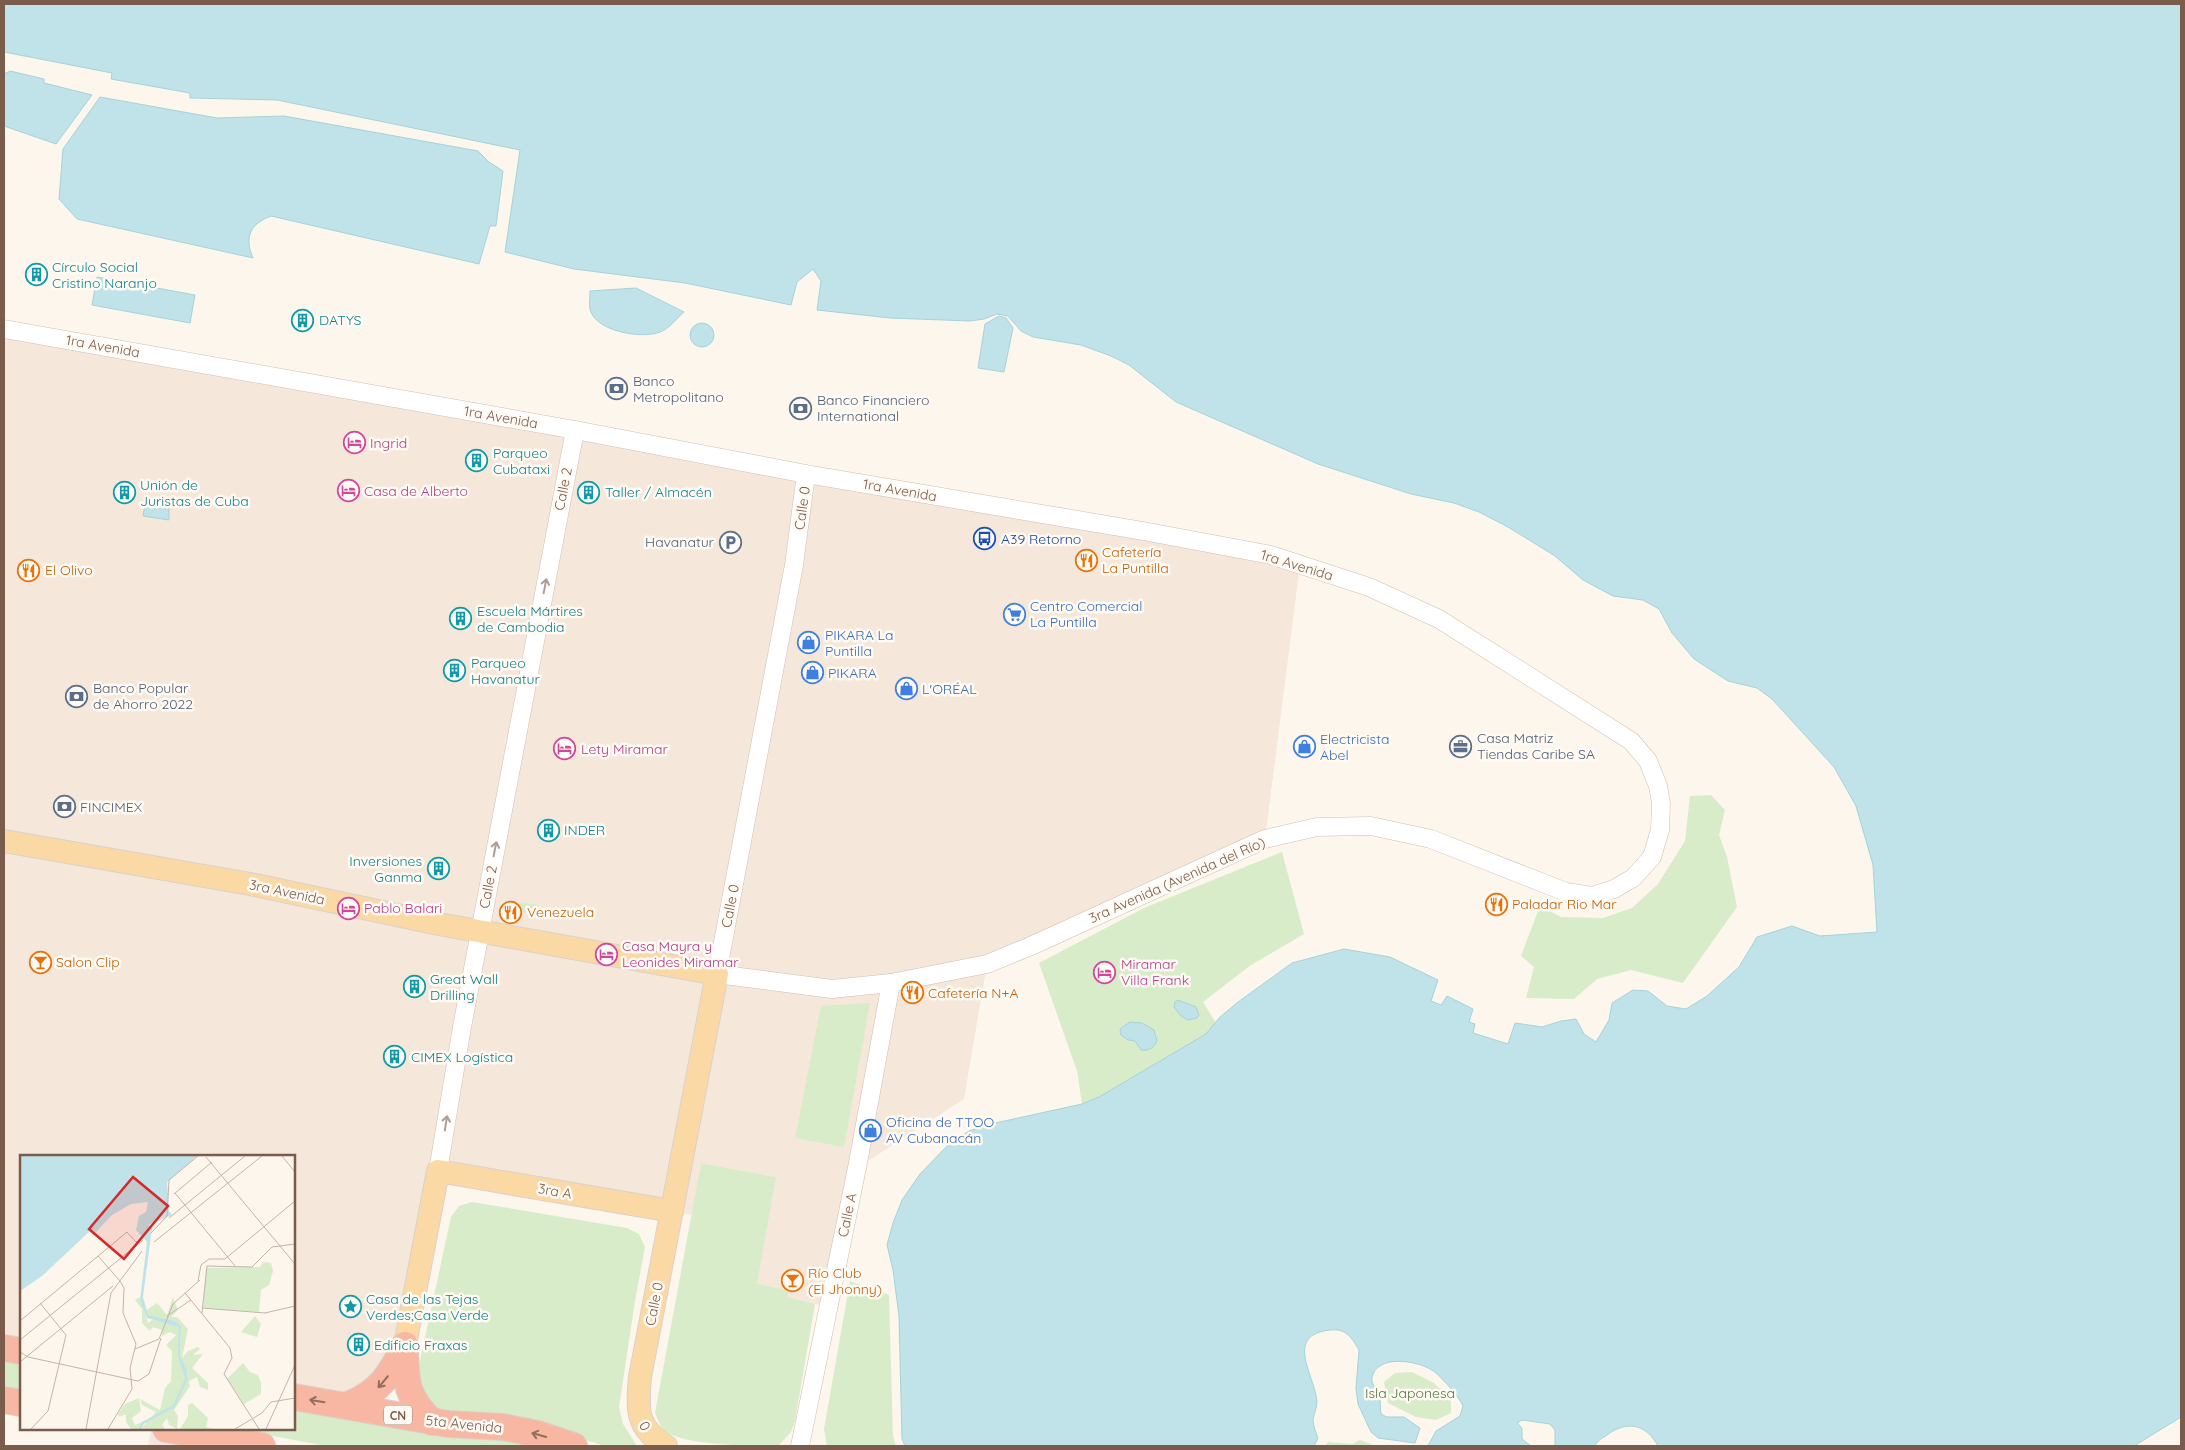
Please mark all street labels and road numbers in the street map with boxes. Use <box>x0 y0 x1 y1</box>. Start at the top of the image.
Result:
street label: 1ra Avenida <box>65 331 141 361</box>
street label: 1ra Avenida <box>463 402 539 432</box>
street label: Calle 2 <box>550 466 576 512</box>
street label: 1ra Avenida <box>862 475 938 505</box>
street label: Calle 0 <box>790 485 814 531</box>
street label: 1ra Avenida <box>1259 545 1335 585</box>
street label: 3ra Avenida (Avenida del Río) <box>1086 833 1268 927</box>
street label: Calle 2 <box>475 864 501 910</box>
street label: 3ra Avenida <box>248 875 326 909</box>
street label: Calle 0 <box>717 883 743 929</box>
street label: 3ra A <box>537 1179 573 1203</box>
street label: Calle A <box>834 1191 860 1239</box>
street label: Calle 0 <box>641 1281 667 1327</box>
road number: CN <box>384 1406 412 1424</box>
street label: 5ta Avenida <box>425 1411 503 1437</box>
street label: 0 <box>635 1418 655 1434</box>

